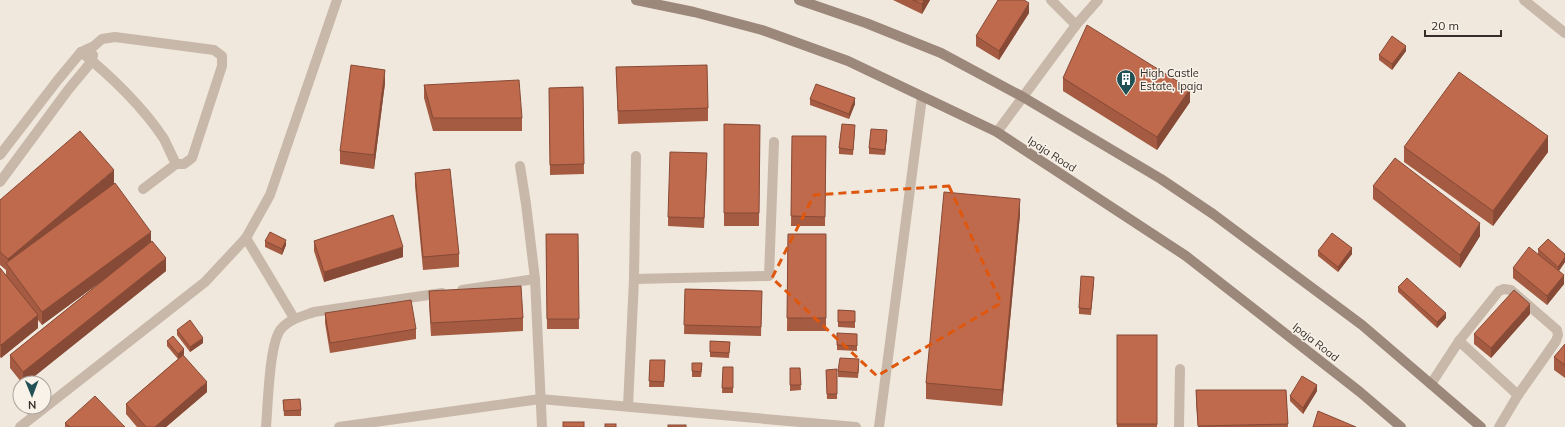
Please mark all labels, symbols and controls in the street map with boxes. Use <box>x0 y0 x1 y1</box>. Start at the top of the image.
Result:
scale bar <box>1425 12 1501 38</box>
text: 20 m <box>1431 18 1459 33</box>
place label: High Castle Estate, Ipaja <box>1140 66 1203 93</box>
building icon: High Castle Estate, Ipaja <box>1115 68 1137 96</box>
street label: Ipaja Road <box>1025 133 1079 175</box>
street label: Ipaja Road <box>1290 320 1342 364</box>
north arrow <box>12 375 52 415</box>
text: N <box>28 398 36 412</box>

